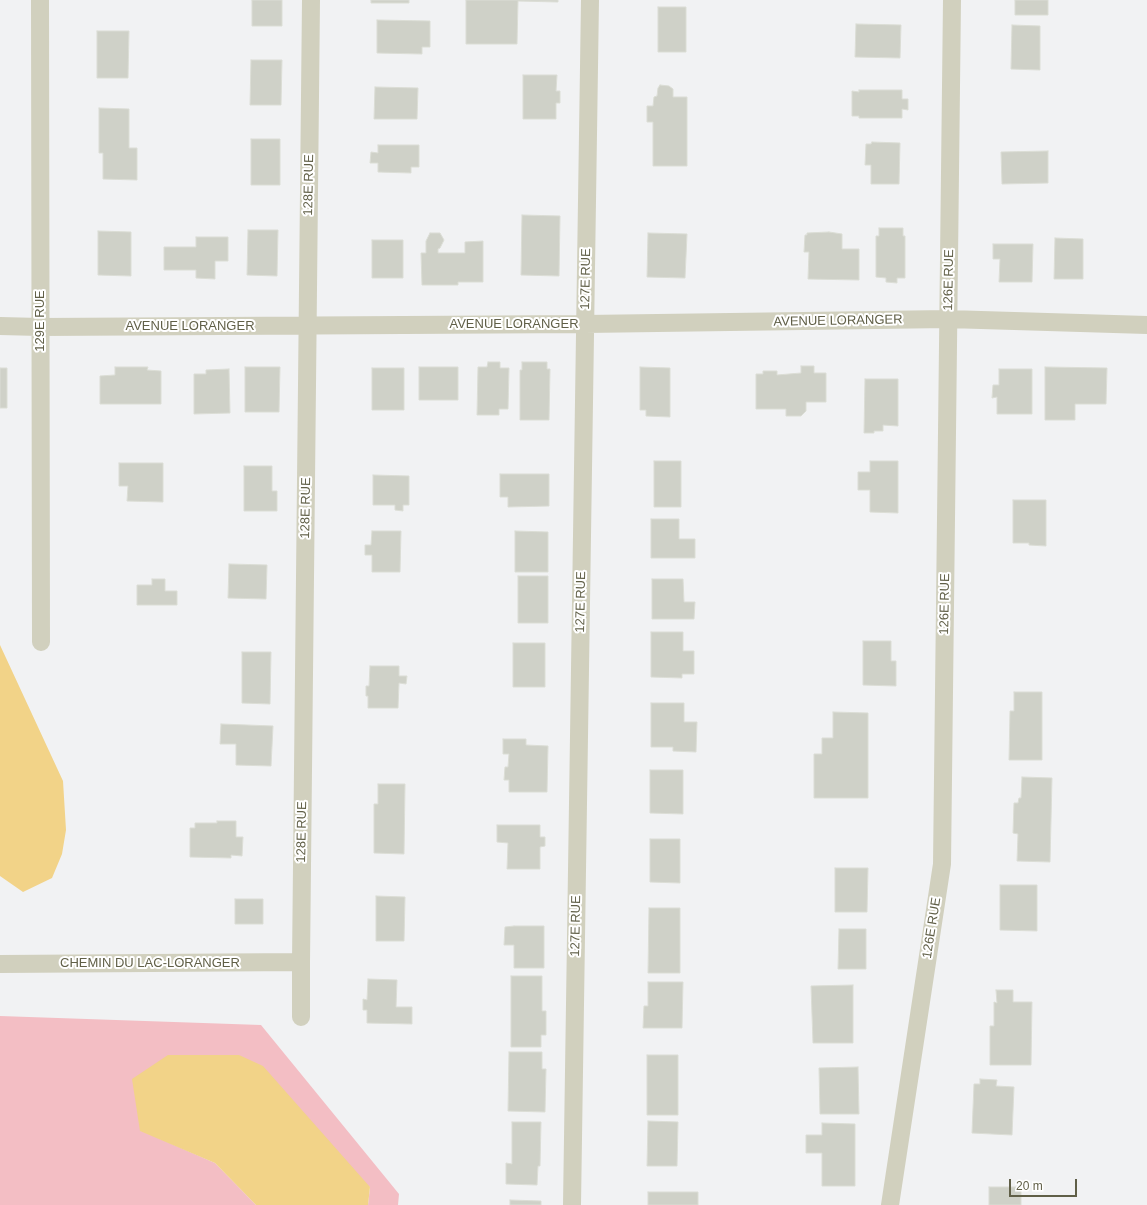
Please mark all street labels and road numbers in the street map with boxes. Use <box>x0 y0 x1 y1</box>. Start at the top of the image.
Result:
street label: 128E RUE <box>301 154 317 216</box>
street label: 127E RUE <box>578 248 594 310</box>
street label: 126E RUE <box>941 249 957 311</box>
street label: 129E RUE <box>32 290 48 352</box>
street label: AVENUE LORANGER <box>773 312 903 330</box>
street label: AVENUE LORANGER <box>449 316 579 332</box>
street label: AVENUE LORANGER <box>125 318 255 334</box>
street label: 128E RUE <box>298 477 314 539</box>
street label: 127E RUE <box>573 571 589 633</box>
street label: 126E RUE <box>937 573 953 635</box>
street label: 128E RUE <box>294 801 310 863</box>
street label: 127E RUE <box>568 895 584 957</box>
street label: 126E RUE <box>919 896 945 960</box>
street label: CHEMIN DU LAC-LORANGER <box>60 955 240 971</box>

